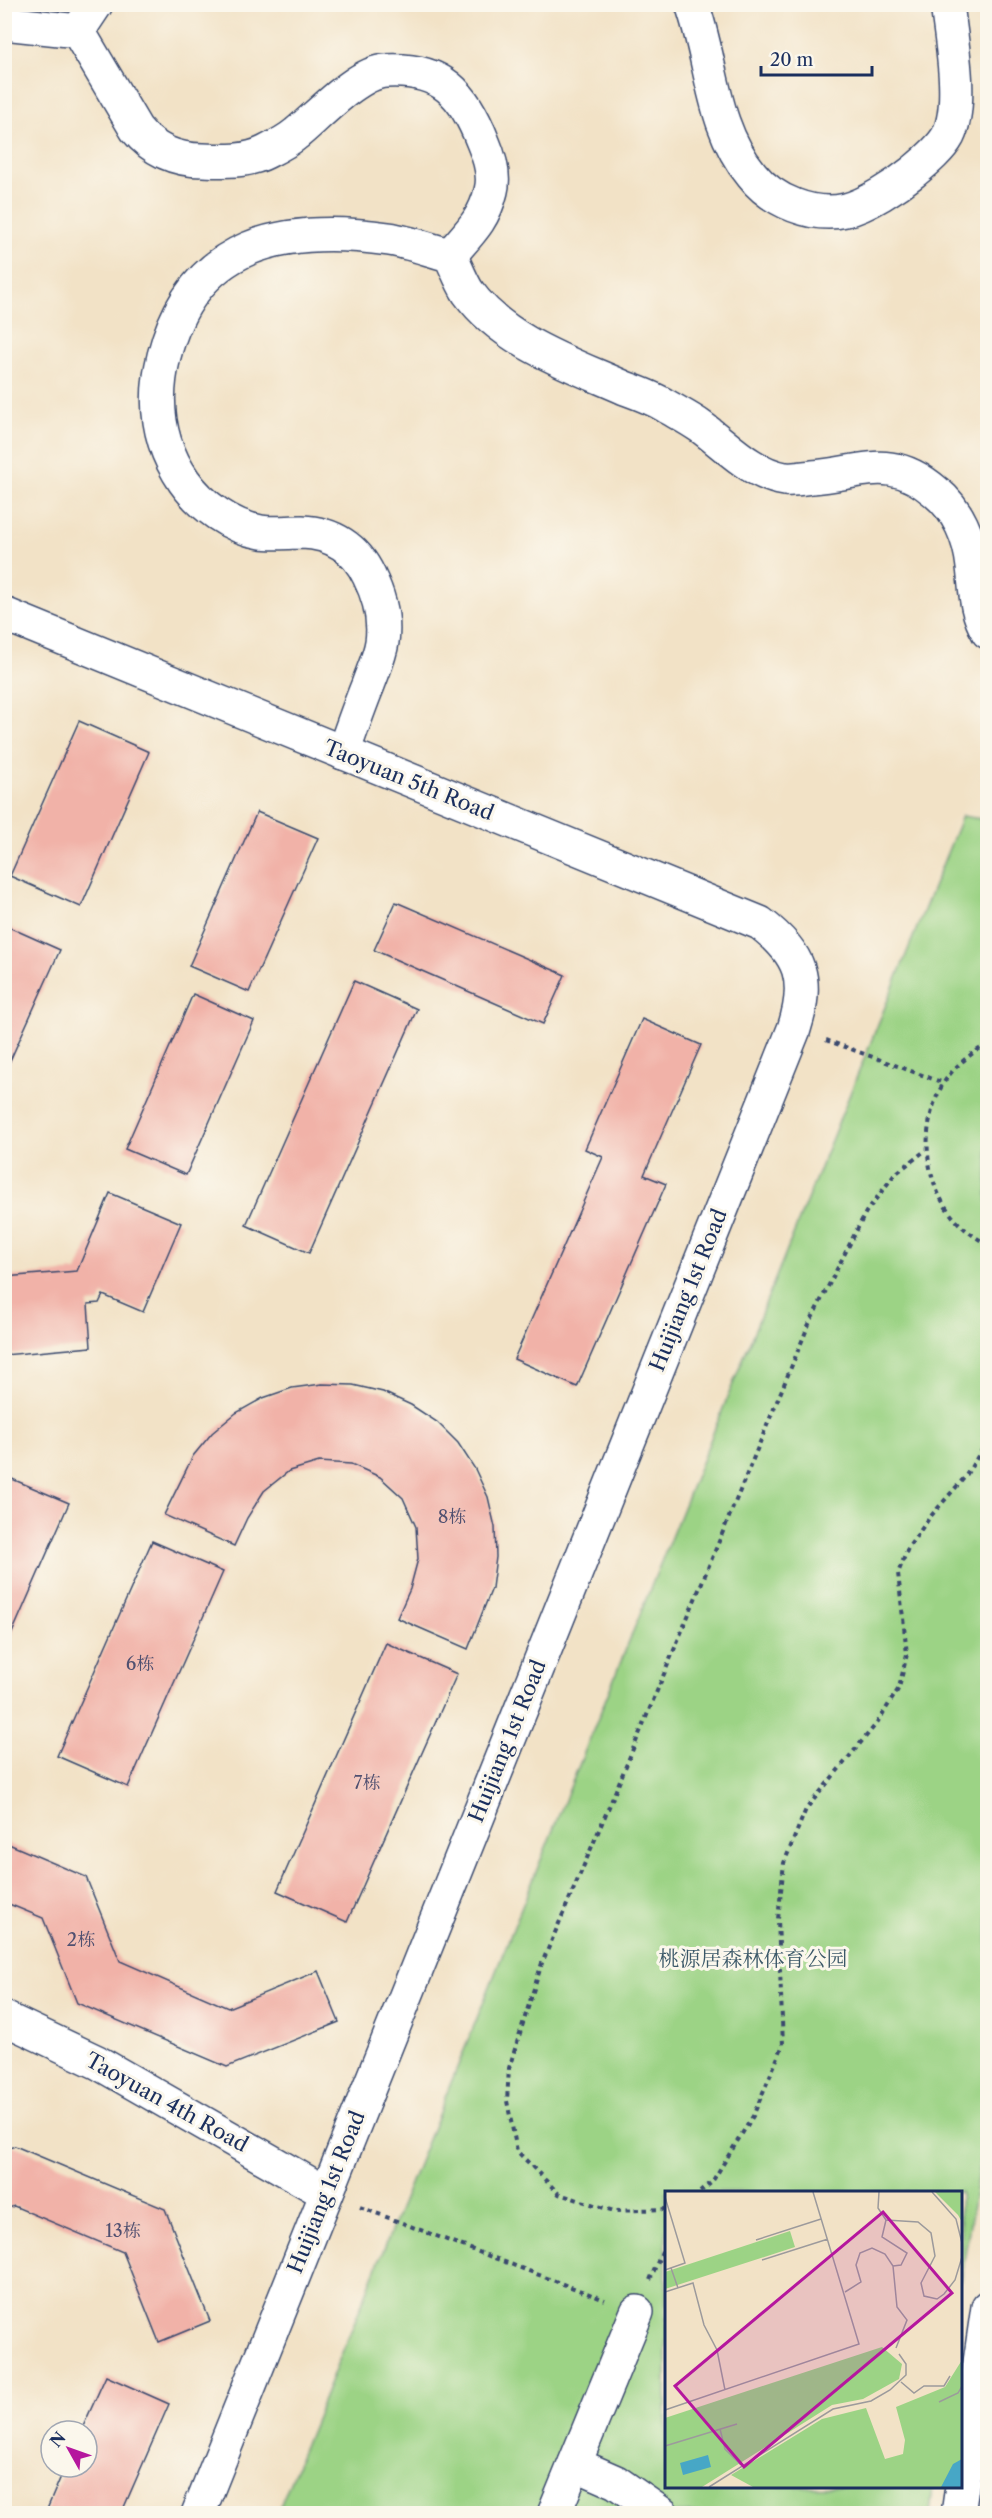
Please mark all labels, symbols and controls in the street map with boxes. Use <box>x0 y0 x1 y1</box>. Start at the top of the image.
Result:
scale bar <box>761 39 872 77</box>
text: 20 m <box>770 49 814 71</box>
street label: Taoyuan 5th Road <box>320 735 498 826</box>
street label: Huijiang 1st Road <box>644 1205 732 1375</box>
house number: 8栋 <box>438 1506 466 1528</box>
house number: 6栋 <box>126 1653 154 1675</box>
street label: Huijiang 1st Road <box>463 1656 551 1826</box>
house number: 7栋 <box>354 1772 380 1794</box>
house number: 2栋 <box>67 1929 95 1951</box>
park label: 桃源居森林体育公园 <box>659 1946 848 1971</box>
street label: Taoyuan 4th Road <box>81 2047 253 2157</box>
street label: Huijiang 1st Road <box>282 2107 370 2277</box>
inset map <box>665 2191 962 2488</box>
house number: 13栋 <box>105 2220 141 2242</box>
north arrow <box>39 2419 99 2479</box>
text: N <box>45 2428 70 2451</box>

